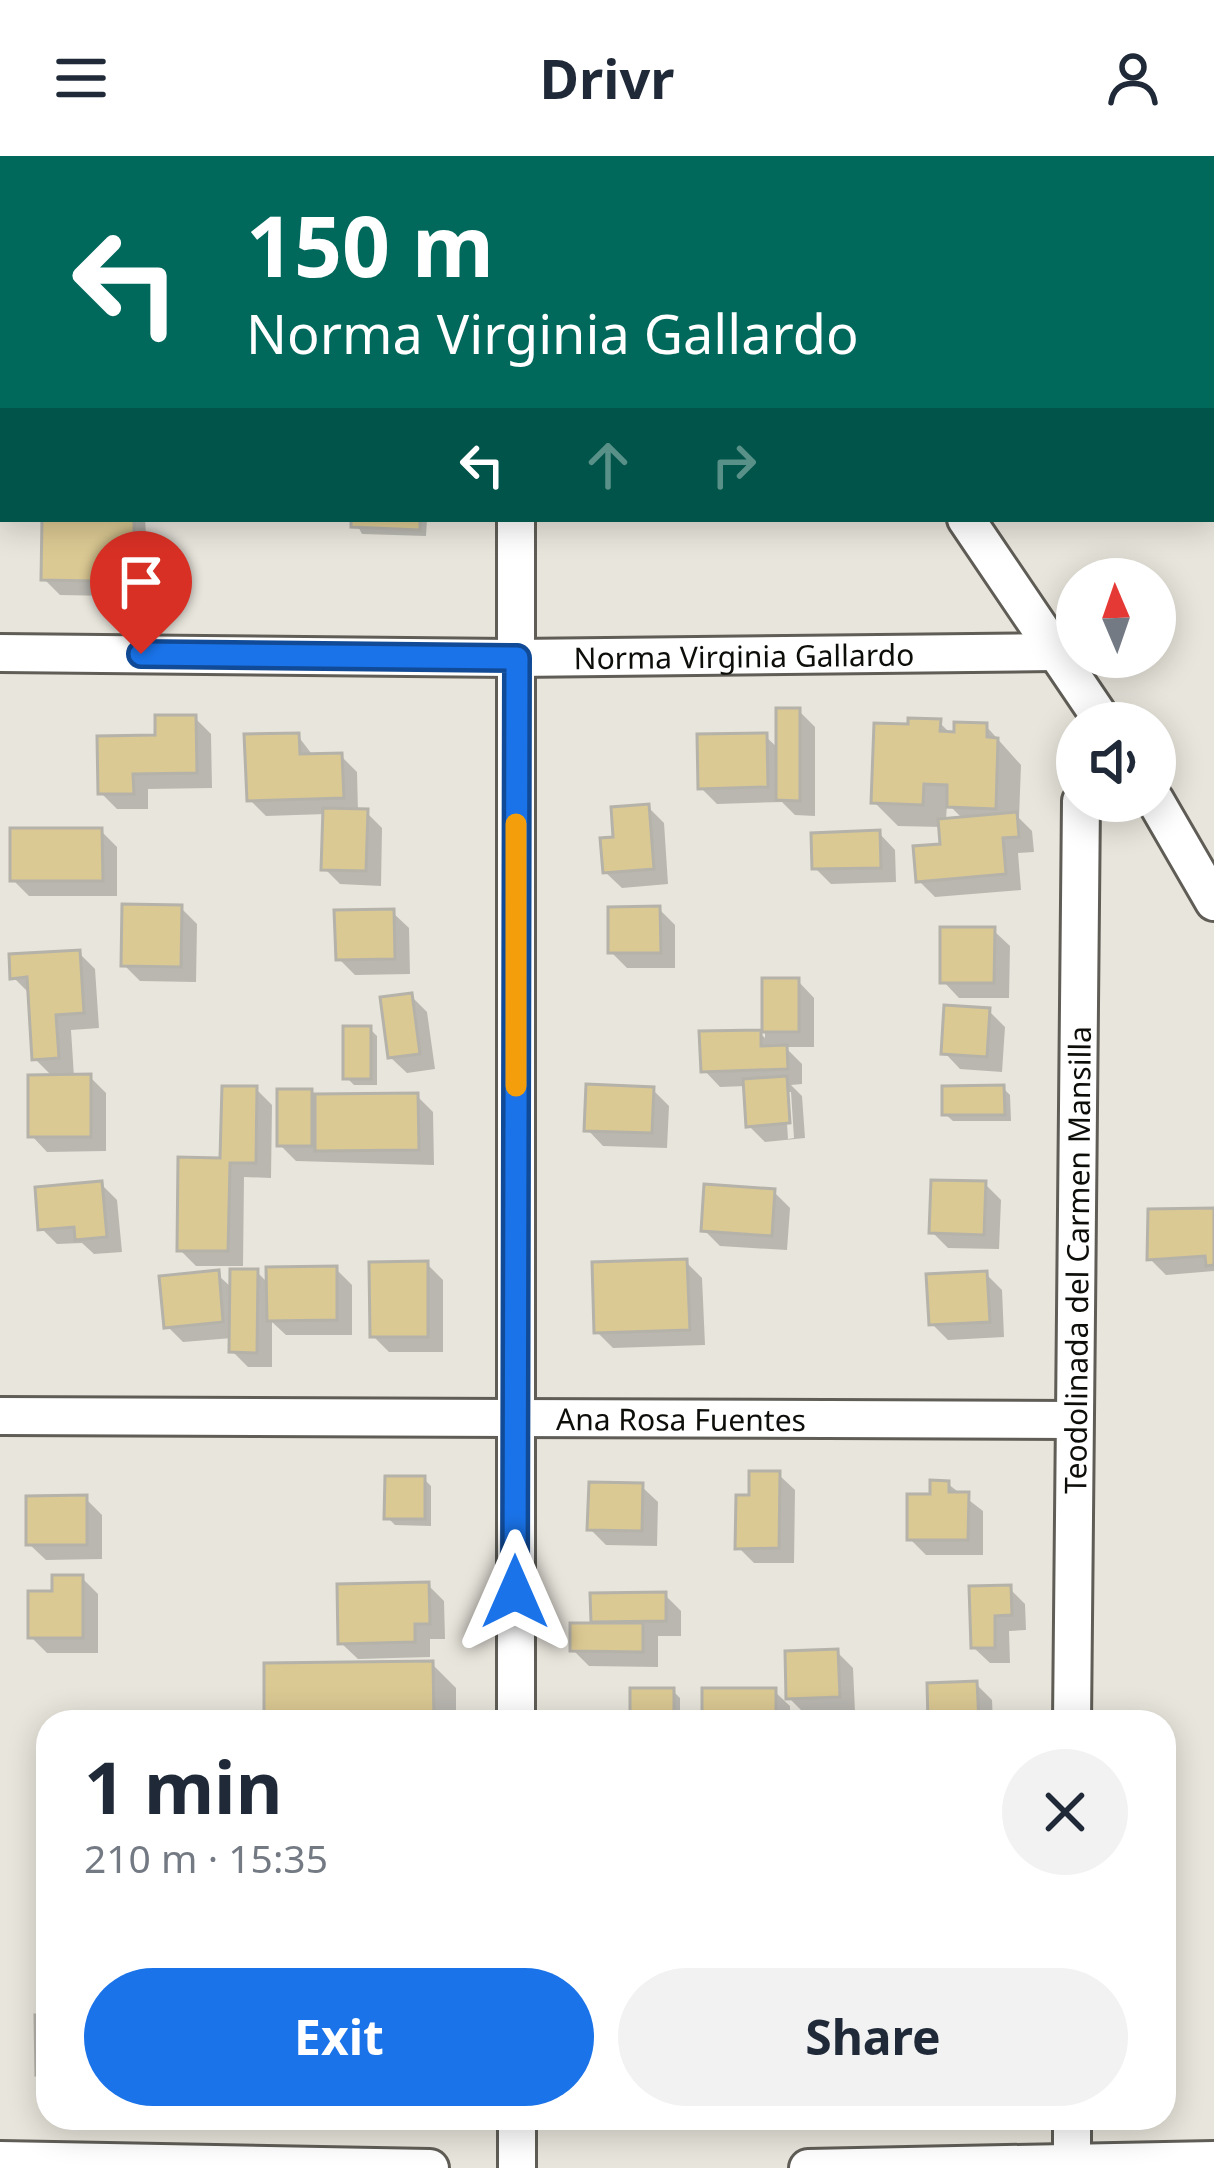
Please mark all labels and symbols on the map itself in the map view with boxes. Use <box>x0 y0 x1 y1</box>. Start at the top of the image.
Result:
pin <box>90 531 192 654</box>
north arrow <box>1056 558 1176 678</box>
street label: Norma Virginia Gallardo <box>573 633 914 678</box>
street label: Teodolinada del Carmen Mansilla <box>1054 1026 1099 1494</box>
street label: Ana Rosa Fuentes <box>556 1398 806 1440</box>
position arrow <box>452 1529 578 1655</box>

